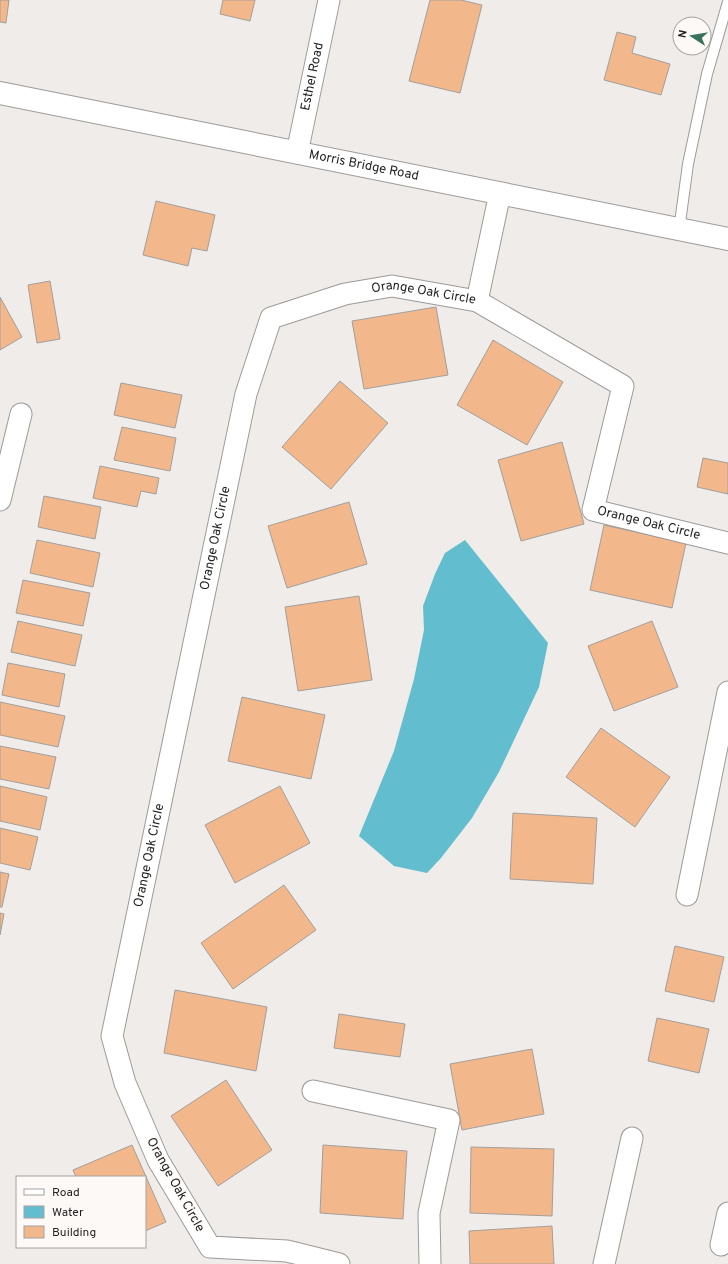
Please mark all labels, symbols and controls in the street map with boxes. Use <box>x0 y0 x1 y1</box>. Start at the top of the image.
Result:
north arrow <box>672 16 712 56</box>
text: N <box>676 29 691 39</box>
street label: Esthel Road <box>298 41 328 112</box>
street label: Morris Bridge Road <box>307 147 420 185</box>
street label: Orange Oak Circle <box>370 278 477 309</box>
street label: Orange Oak Circle <box>197 485 235 592</box>
street label: Orange Oak Circle <box>595 503 702 544</box>
street label: Orange Oak Circle <box>131 802 168 909</box>
street label: Orange Oak Circle <box>142 1135 208 1235</box>
legend <box>16 1176 146 1248</box>
text: Road <box>52 1185 80 1201</box>
text: Water <box>52 1205 84 1221</box>
text: Building <box>52 1225 96 1241</box>

